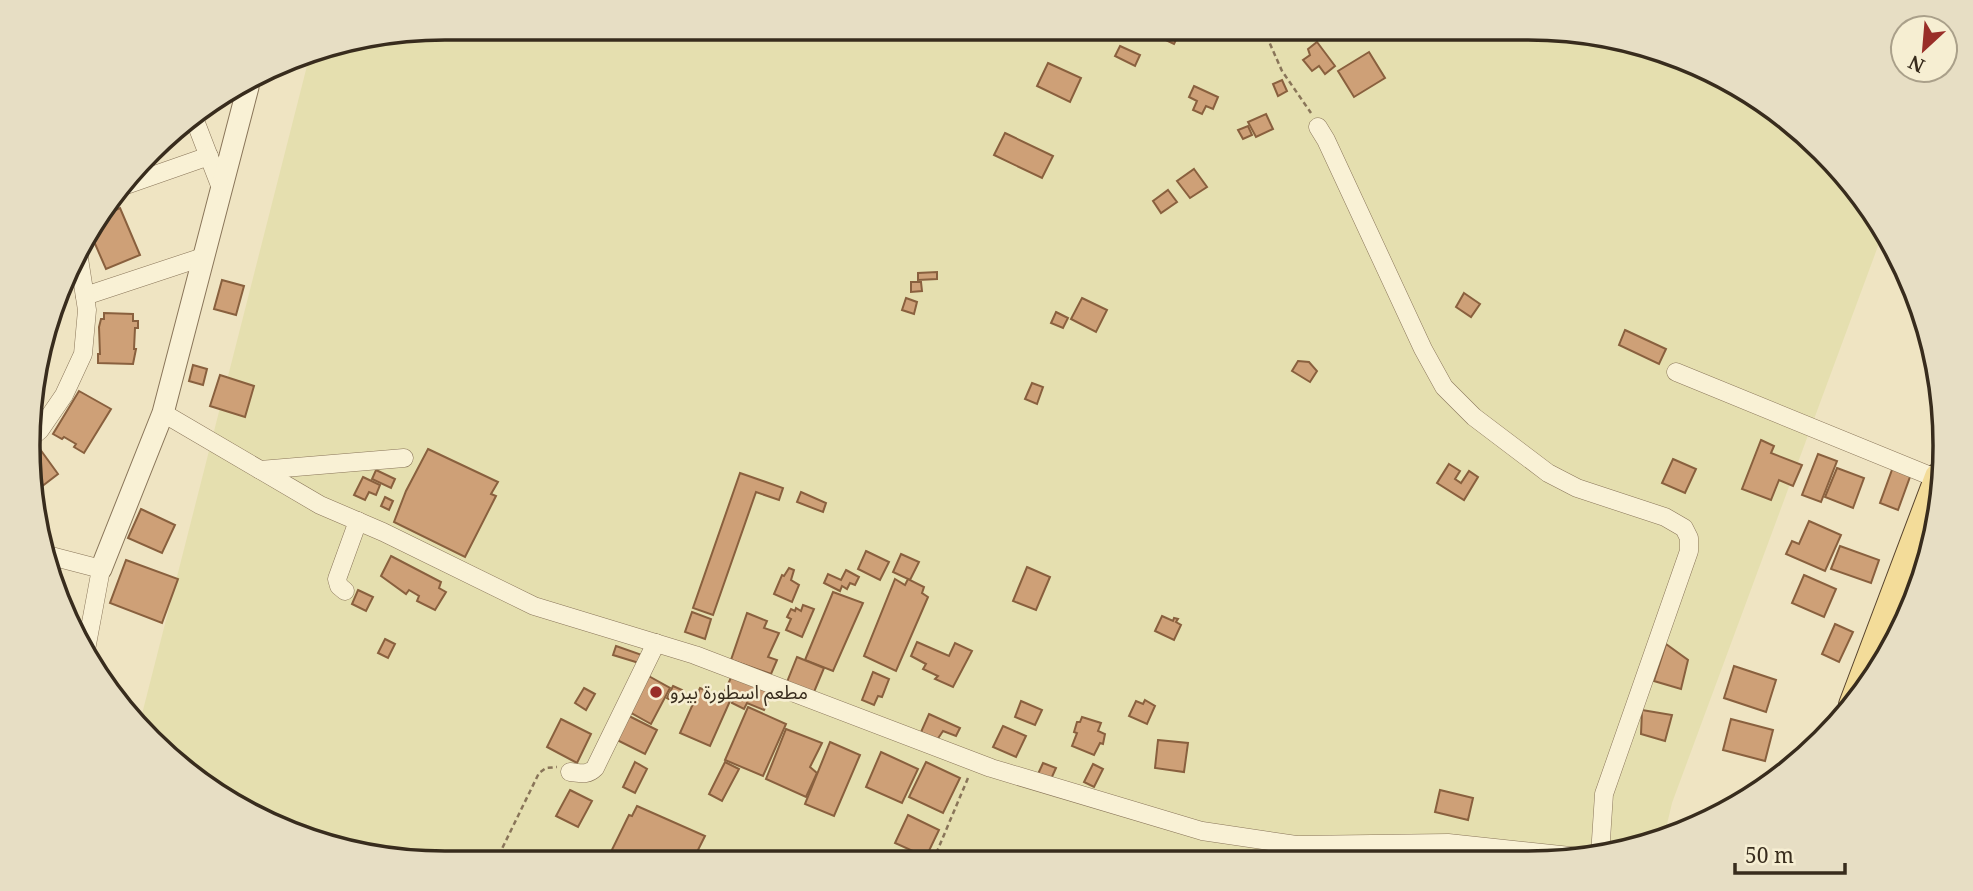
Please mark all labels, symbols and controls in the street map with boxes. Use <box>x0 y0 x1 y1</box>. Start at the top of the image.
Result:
north arrow <box>1889 14 1959 84</box>
text: N <box>1904 49 1929 79</box>
place label: مطعم اسطورة بيرو <box>670 679 808 707</box>
marker: مطعم اسطورة بيرو <box>648 684 664 700</box>
scale bar <box>1735 832 1845 876</box>
text: 50 m <box>1745 841 1794 869</box>

